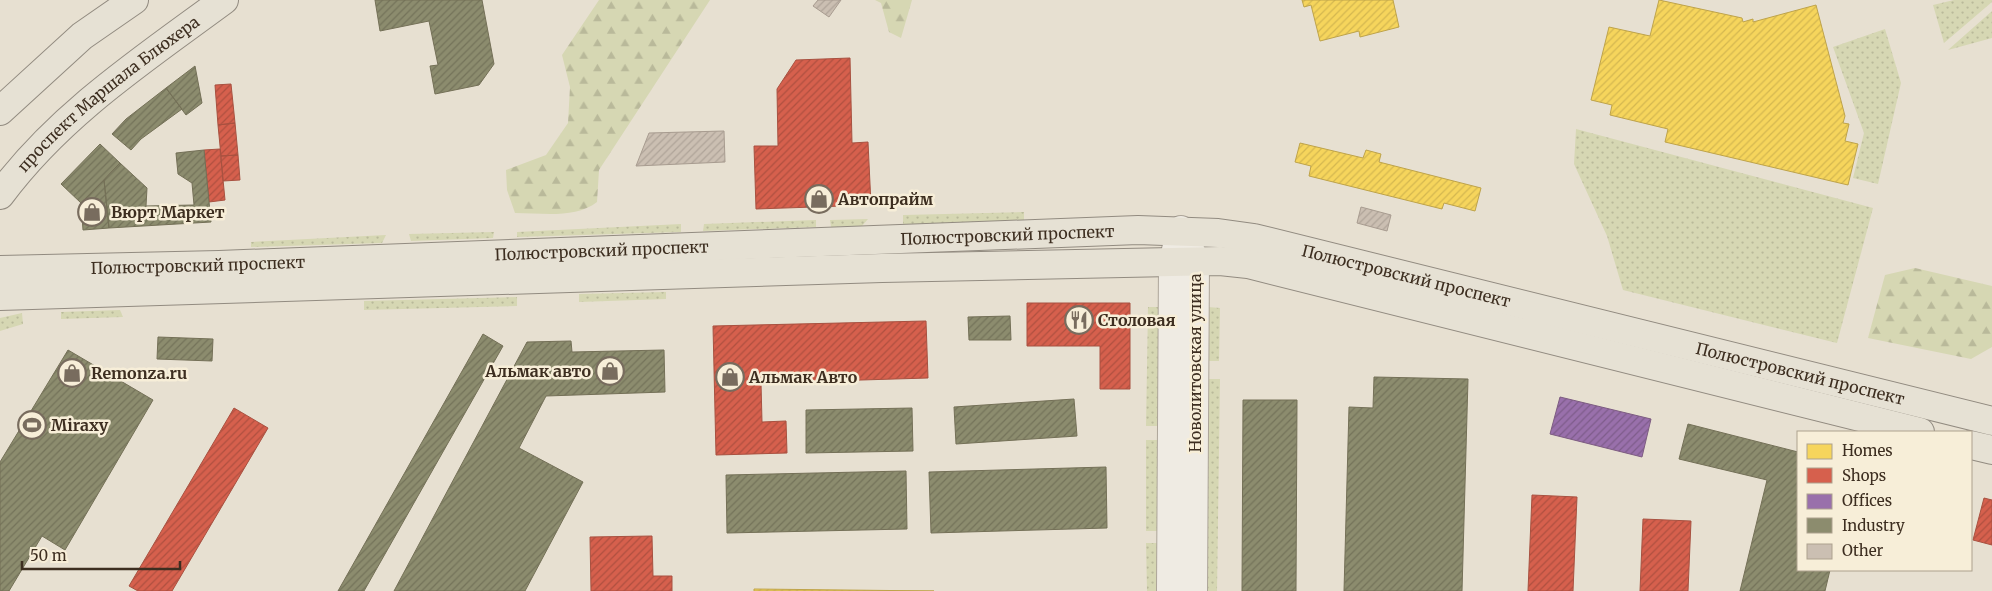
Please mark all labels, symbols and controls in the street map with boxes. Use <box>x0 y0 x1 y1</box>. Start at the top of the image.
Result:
street label: проспект Маршала Блюхера <box>13 11 203 176</box>
shop icon: Автопрайм <box>804 184 834 214</box>
place label: Автопрайм <box>837 189 934 209</box>
shop icon: Вюрт Маркет <box>77 197 107 227</box>
place label: Вюрт Маркет <box>111 202 225 222</box>
street label: Полюстровский проспект <box>900 221 1115 249</box>
street label: Полюстровский проспект <box>494 236 710 265</box>
street label: Полюстровский проспект <box>1300 240 1513 311</box>
street label: Полюстровский проспект <box>90 252 306 278</box>
street label: Новолитовская улица <box>1185 273 1205 453</box>
restaurant icon: Столовая <box>1064 305 1094 335</box>
place label: Столовая <box>1098 310 1176 330</box>
street label: Полюстровский проспект <box>1694 338 1907 409</box>
shop icon: Альмак авто <box>595 356 625 386</box>
shop icon: Remonza.ru <box>57 358 87 388</box>
place label: Альмак авто <box>484 361 591 381</box>
shop icon: Альмак Авто <box>715 362 745 392</box>
place label: Remonza.ru <box>91 363 187 383</box>
place label: Альмак Авто <box>748 367 858 387</box>
sports icon: Miraxy <box>17 410 47 440</box>
place label: Miraxy <box>51 415 109 435</box>
legend <box>1797 431 1972 571</box>
text: Homes <box>1842 441 1893 460</box>
text: Shops <box>1842 466 1886 485</box>
text: Offices <box>1842 491 1892 510</box>
text: Industry <box>1842 516 1905 535</box>
scale bar <box>22 538 180 570</box>
text: Other <box>1842 541 1884 560</box>
text: 50 m <box>30 546 67 565</box>

